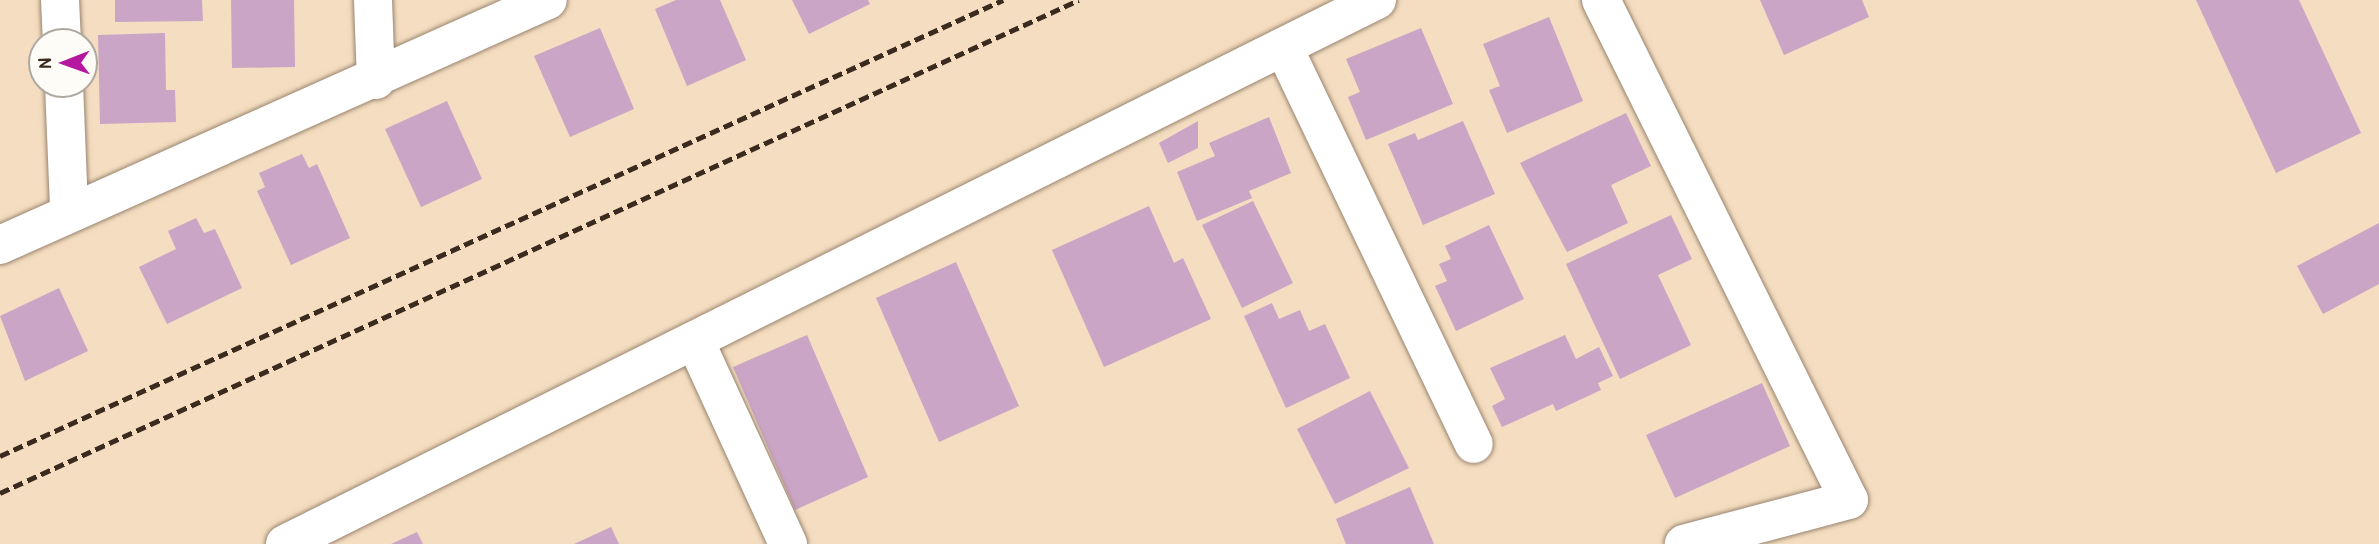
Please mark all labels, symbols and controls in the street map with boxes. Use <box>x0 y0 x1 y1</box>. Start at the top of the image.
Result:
north arrow <box>28 28 98 98</box>
text: N <box>31 58 57 69</box>

